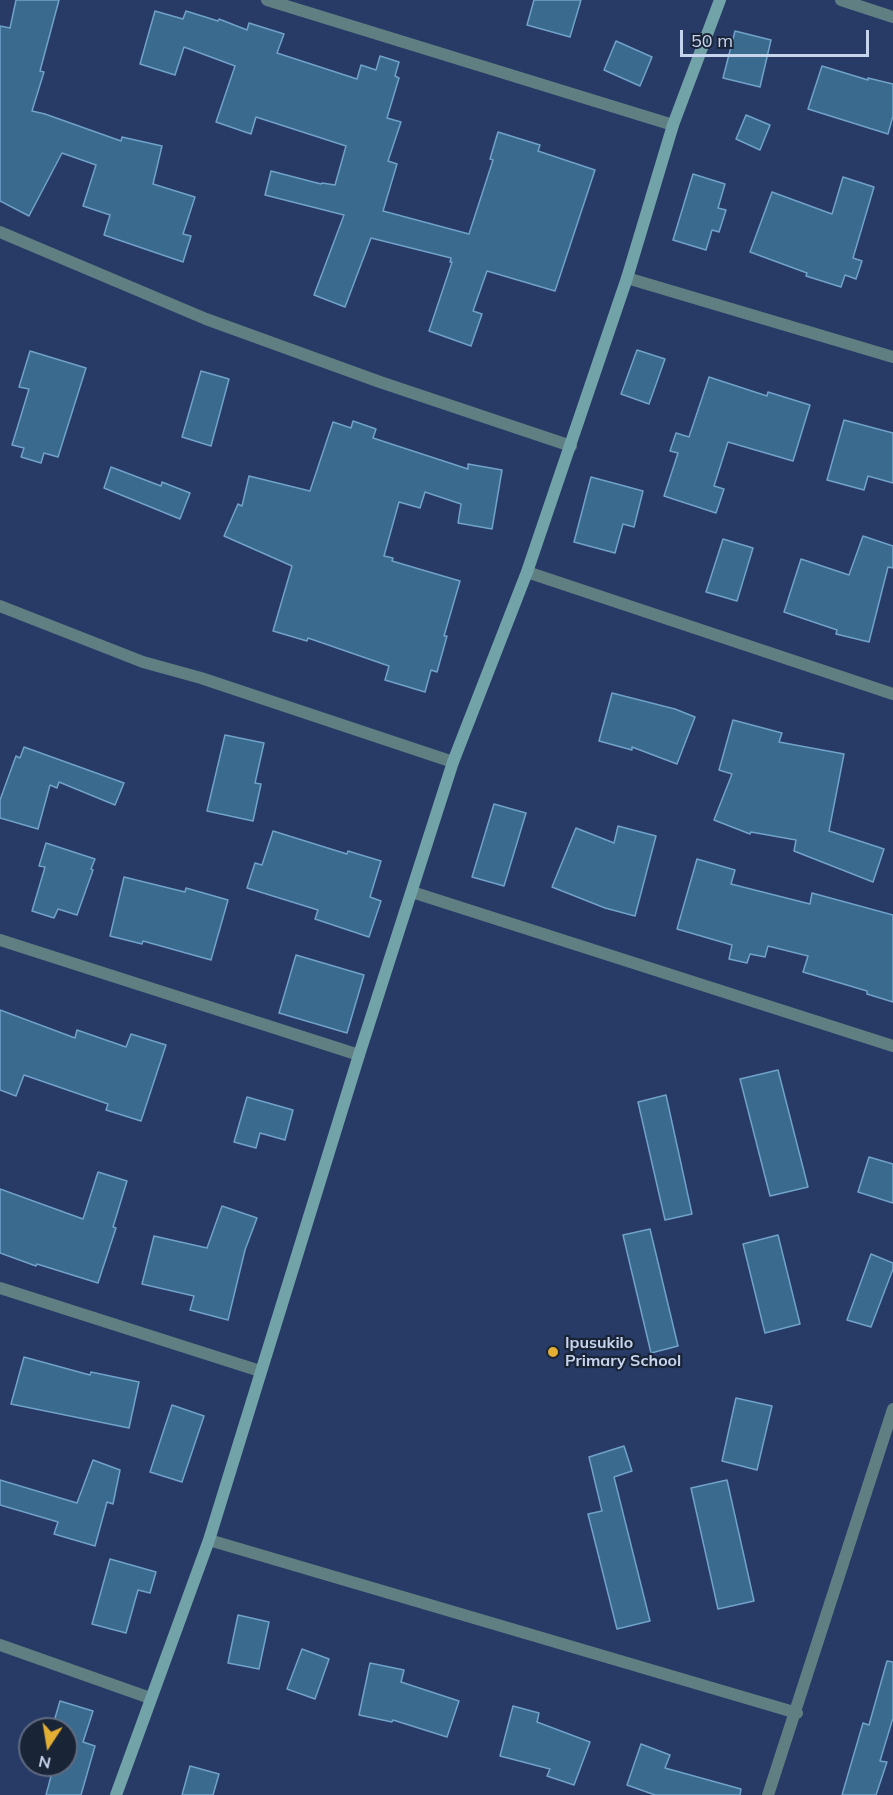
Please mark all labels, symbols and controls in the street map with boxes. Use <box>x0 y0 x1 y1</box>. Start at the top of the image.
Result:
scale bar <box>683 18 872 56</box>
text: 50 m <box>691 29 733 52</box>
place label: Ipusukilo Primary School <box>565 1333 681 1371</box>
marker: Ipusukilo Primary School <box>546 1345 560 1359</box>
north arrow <box>18 1717 78 1777</box>
text: N <box>37 1752 53 1774</box>

